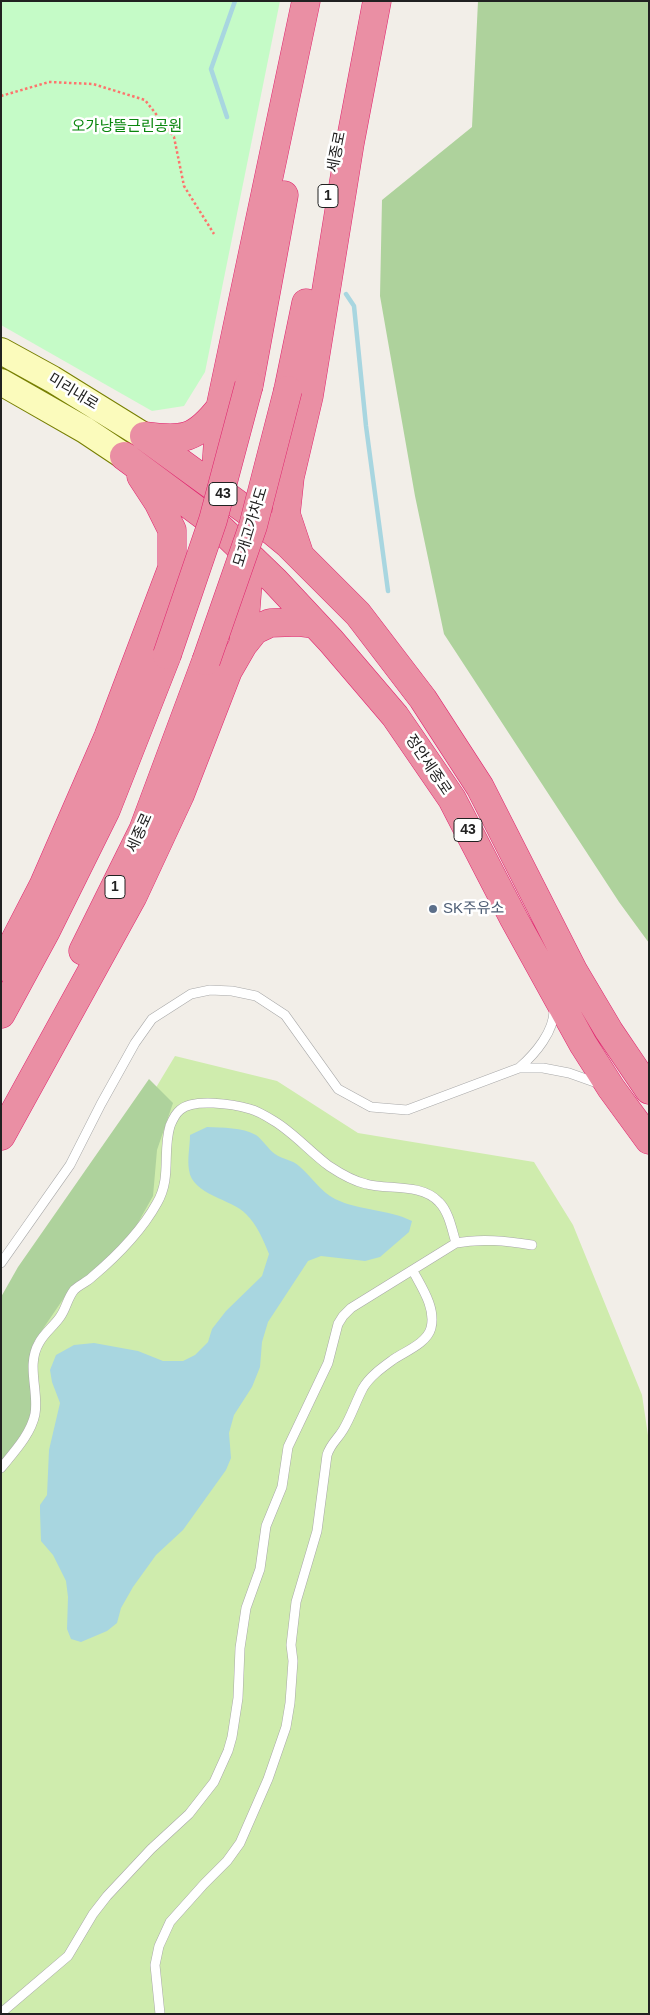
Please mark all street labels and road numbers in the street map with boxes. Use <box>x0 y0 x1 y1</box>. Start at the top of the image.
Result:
street label: 세종로 <box>324 130 350 174</box>
road number: 1 <box>318 185 338 208</box>
street label: 미리내로 <box>45 370 101 414</box>
road number: 43 <box>209 482 237 506</box>
street label: 모개고가차도 <box>230 485 272 569</box>
street label: 정안세종로 <box>401 731 455 799</box>
street label: 세종로 <box>123 810 157 856</box>
road number: 43 <box>454 818 482 842</box>
road number: 1 <box>105 876 125 899</box>

